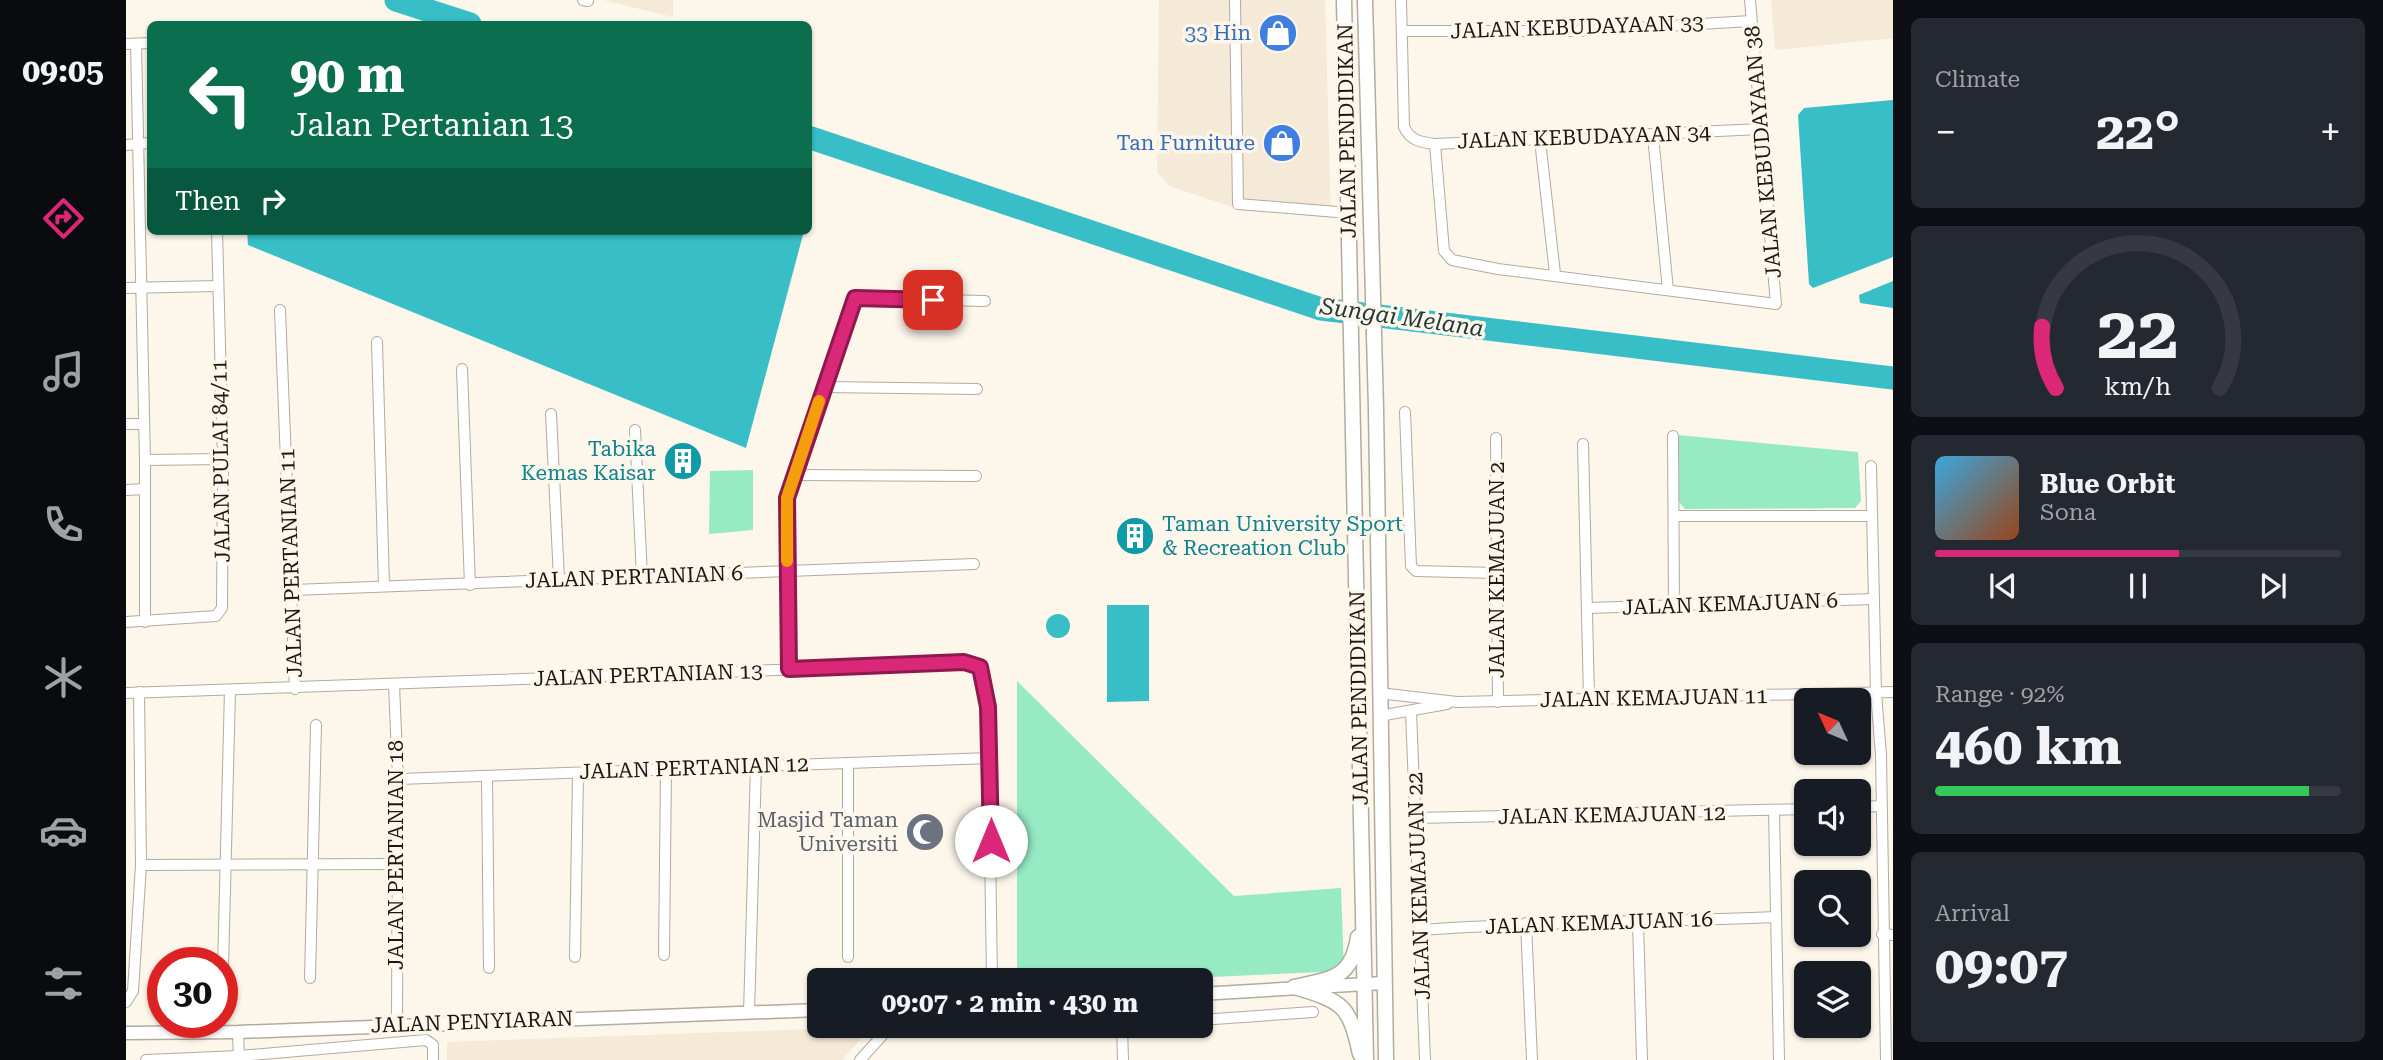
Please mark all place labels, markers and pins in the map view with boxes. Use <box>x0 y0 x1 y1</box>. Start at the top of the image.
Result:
shop icon: 33 Hin <box>1257 12 1299 54</box>
place label: 33 Hin <box>1184 21 1251 45</box>
shop icon: Tan Furniture <box>1261 122 1303 164</box>
place label: Tan Furniture <box>1117 131 1255 155</box>
pin <box>903 270 963 330</box>
place label: Tabika Kemas Kaisar <box>521 437 657 485</box>
building icon: Tabika Kemas Kaisar <box>662 440 704 482</box>
place label: Taman University Sport & Recreation Club <box>1162 512 1403 560</box>
building icon: Taman University Sport & Recreation Club <box>1114 515 1156 557</box>
place label: Masjid Taman Universiti <box>757 808 898 856</box>
mosque icon: Masjid Taman Universiti <box>904 811 946 853</box>

